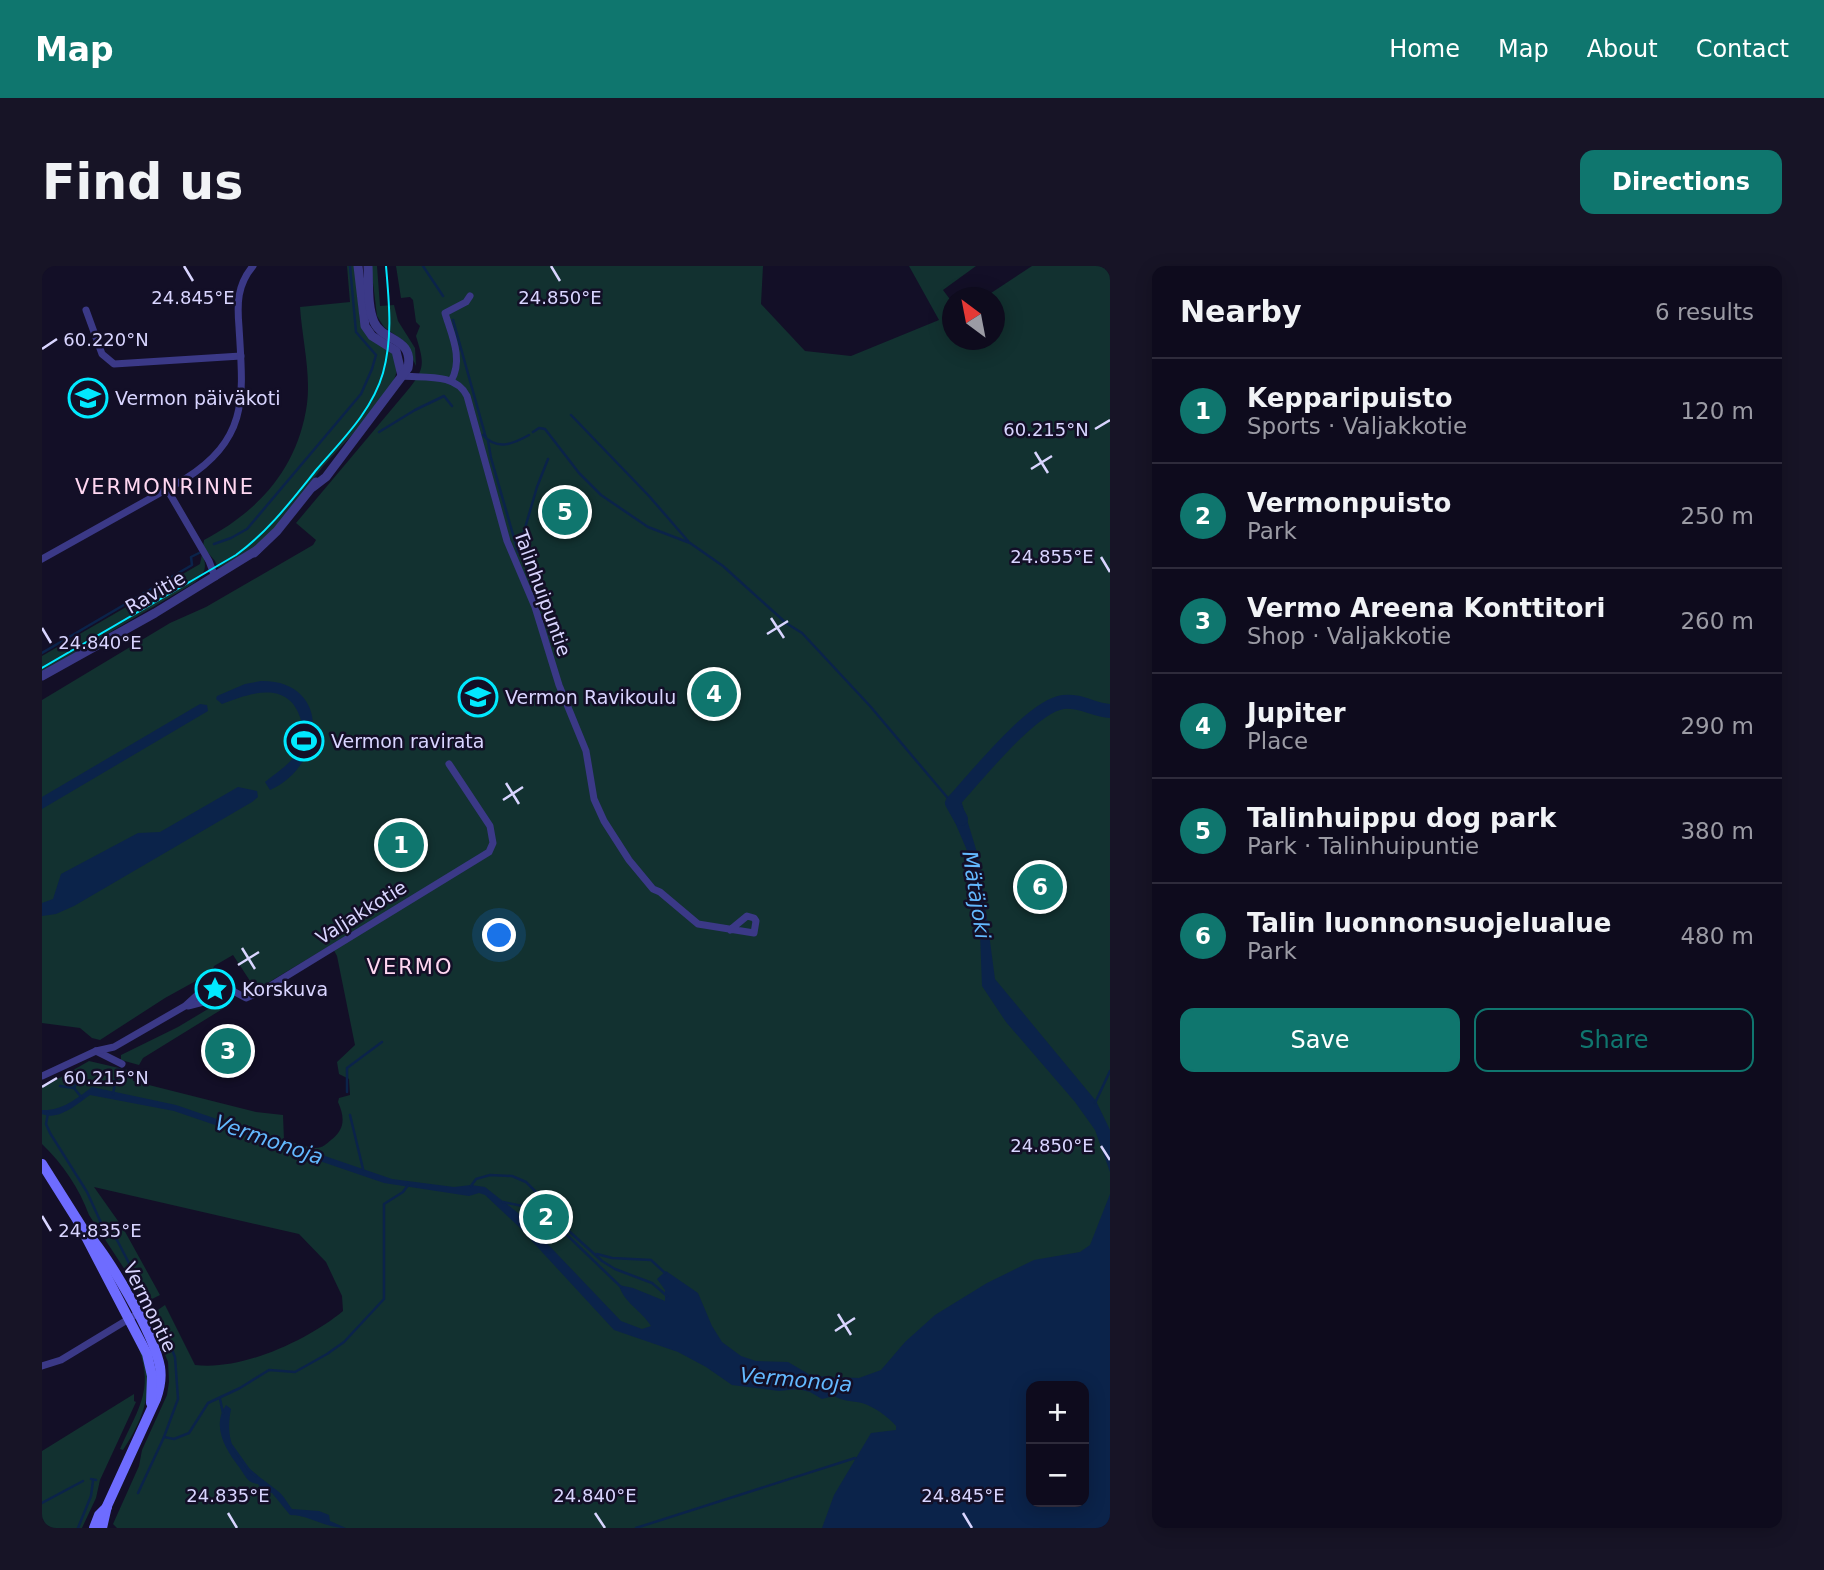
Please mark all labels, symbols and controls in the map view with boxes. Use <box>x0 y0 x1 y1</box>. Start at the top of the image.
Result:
text: Map <box>35 30 114 69</box>
text: Home <box>1389 35 1460 63</box>
text: Map <box>1498 35 1549 63</box>
text: About <box>1587 35 1658 63</box>
text: Contact <box>1696 35 1789 63</box>
button: Directions <box>1580 150 1782 214</box>
text: Find us <box>42 154 243 211</box>
text: 24.845°E <box>151 287 235 308</box>
text: 24.850°E <box>518 287 602 308</box>
north arrow <box>942 287 1005 350</box>
text: Nearby <box>1180 294 1302 329</box>
text: 6 results <box>1655 299 1754 325</box>
text: 60.220°N <box>63 329 149 350</box>
school or university icon: Vermon päiväkoti <box>67 377 109 419</box>
text: Kepparipuisto <box>1247 383 1453 413</box>
place label: Vermon päiväkoti <box>115 387 280 409</box>
text: 1 <box>1195 398 1211 424</box>
text: 120 m <box>1680 398 1754 424</box>
text: Sports · Valjakkotie <box>1247 413 1467 439</box>
text: 60.215°N <box>1003 419 1089 440</box>
district label: VERMONRINNE <box>75 475 255 499</box>
pin: 5 <box>542 486 588 538</box>
text: Vermonpuisto <box>1247 488 1451 518</box>
text: 2 <box>1195 503 1211 529</box>
text: 250 m <box>1680 503 1754 529</box>
text: Park <box>1247 518 1297 544</box>
street label: Talinhuipuntie <box>510 526 576 659</box>
text: 24.855°E <box>1010 546 1094 567</box>
street label: Ravitie <box>121 566 189 618</box>
text: Vermo Areena Konttitori <box>1247 593 1605 623</box>
text: 3 <box>1195 608 1211 634</box>
text: 260 m <box>1680 608 1754 634</box>
text: Shop · Valjakkotie <box>1247 623 1451 649</box>
text: 24.840°E <box>58 632 142 653</box>
pin: 4 <box>691 668 737 720</box>
school or university icon: Vermon Ravikoulu <box>457 676 499 718</box>
place label: Vermon Ravikoulu <box>505 686 676 708</box>
text: Jupiter <box>1247 698 1346 728</box>
text: 4 <box>1195 713 1211 739</box>
text: 290 m <box>1680 713 1754 739</box>
sports icon: Vermon ravirata <box>283 720 325 762</box>
text: Place <box>1247 728 1308 754</box>
place label: Vermon ravirata <box>331 730 484 752</box>
text: Talinhuippu dog park <box>1247 803 1556 833</box>
text: 5 <box>1195 818 1211 844</box>
text: 380 m <box>1680 818 1754 844</box>
pin: 1 <box>378 819 424 871</box>
text: Park · Talinhuipuntie <box>1247 833 1479 859</box>
water label: Mätäjoki <box>957 849 995 941</box>
pin: 6 <box>1017 861 1063 913</box>
street label: Valjakkotie <box>312 875 410 949</box>
text: Talin luonnonsuojelualue <box>1247 908 1611 938</box>
your location <box>482 918 516 952</box>
text: 6 <box>1195 923 1211 949</box>
text: 480 m <box>1680 923 1754 949</box>
text: Park <box>1247 938 1297 964</box>
district label: VERMO <box>367 955 453 979</box>
place icon: Korskuva <box>194 968 236 1010</box>
place label: Korskuva <box>242 978 328 1000</box>
button: Save <box>1180 1008 1460 1072</box>
button: Share <box>1474 1008 1754 1072</box>
pin: 3 <box>205 1025 251 1077</box>
text: 60.215°N <box>63 1067 149 1088</box>
water label: Vermonoja <box>212 1110 326 1170</box>
text: 24.850°E <box>1010 1135 1094 1156</box>
pin: 2 <box>523 1191 569 1243</box>
text: 24.835°E <box>58 1220 142 1241</box>
street label: Vermontie <box>119 1258 181 1356</box>
water label: Vermonoja <box>739 1363 853 1397</box>
map controls <box>1026 1381 1089 1507</box>
button: + <box>1026 1381 1089 1444</box>
button: − <box>1026 1444 1089 1507</box>
text: 24.835°E <box>186 1485 270 1506</box>
text: 24.840°E <box>553 1485 637 1506</box>
text: 24.845°E <box>921 1485 1005 1506</box>

